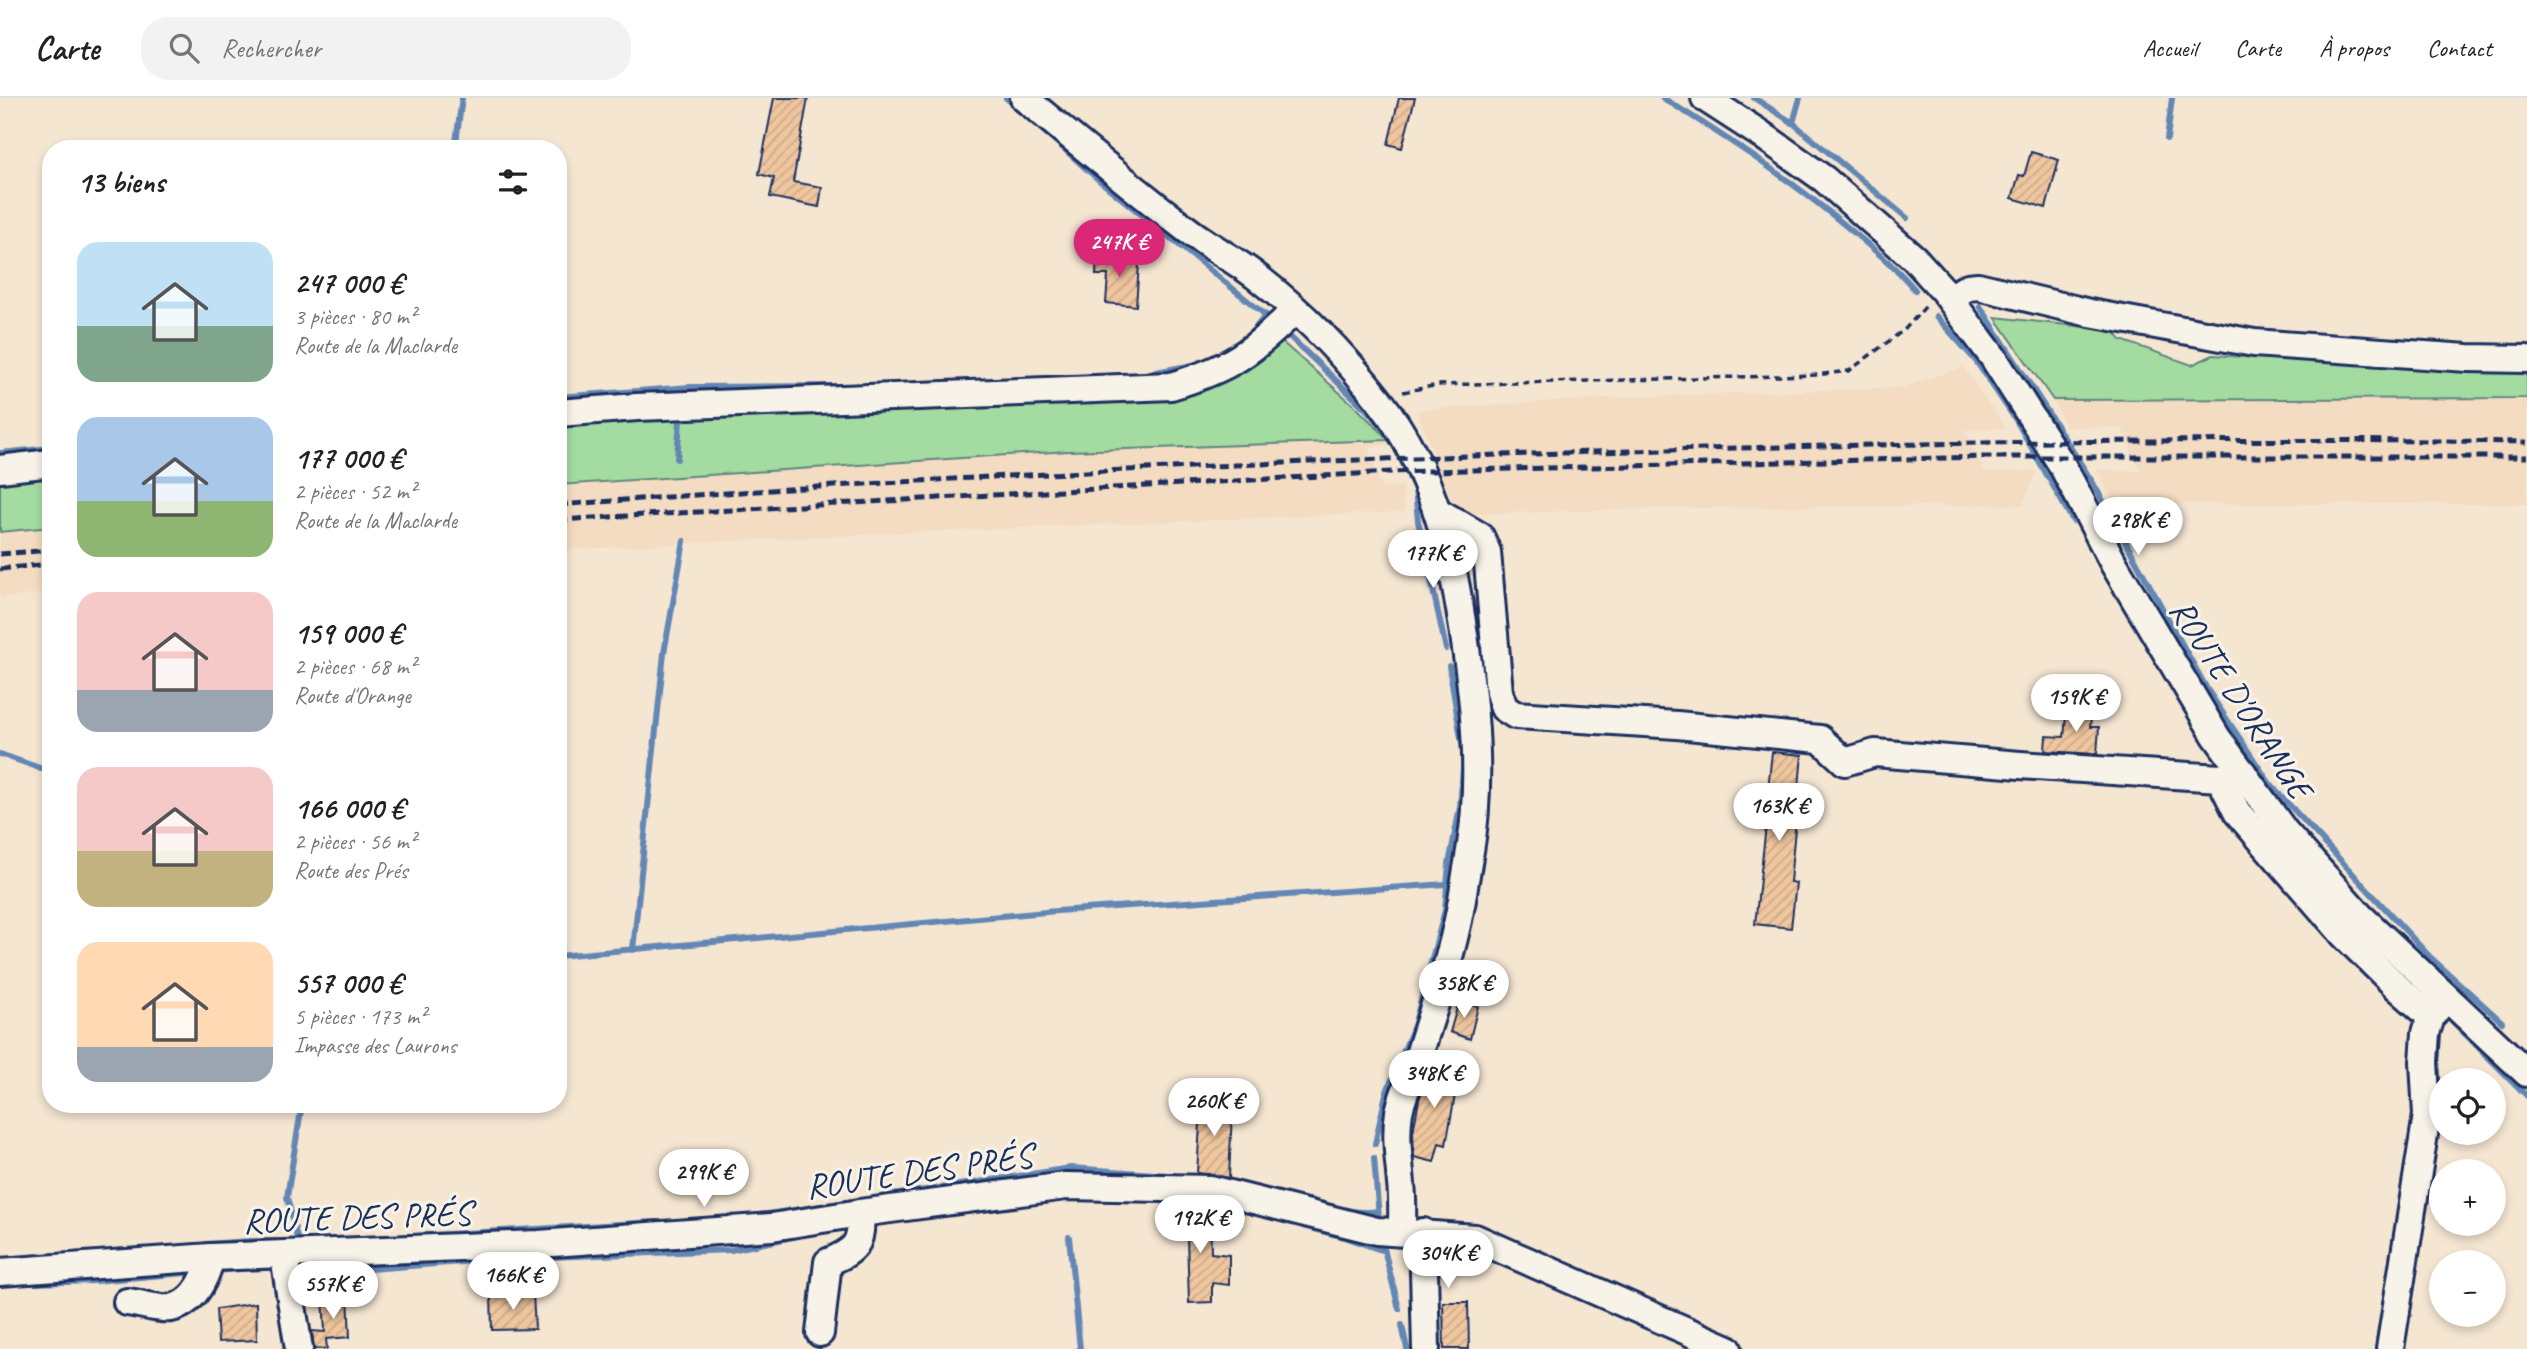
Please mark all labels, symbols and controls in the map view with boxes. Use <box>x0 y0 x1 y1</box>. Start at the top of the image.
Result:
search box <box>141 17 631 80</box>
text: Carte <box>35 27 99 69</box>
icon: search <box>165 29 203 67</box>
text: Rechercher <box>221 32 321 65</box>
text: Accueil <box>2143 33 2197 63</box>
text: Carte <box>2235 33 2281 63</box>
text: À propos <box>2319 33 2389 63</box>
text: Contact <box>2427 33 2492 63</box>
text: 13 biens <box>77 163 165 201</box>
icon: filters <box>494 163 532 201</box>
pin: 247K € <box>1062 220 1176 279</box>
text: 247K € <box>1090 227 1148 256</box>
text: 247 000 € <box>294 264 403 302</box>
icon: home <box>133 270 217 354</box>
text: 3 pièces · 80 m² <box>294 302 416 331</box>
text: Route de la Maclarde <box>294 331 457 360</box>
text: 177 000 € <box>294 439 403 477</box>
icon: home <box>133 445 217 529</box>
text: 2 pièces · 52 m² <box>294 477 416 506</box>
pin: 298K € <box>2081 498 2195 557</box>
text: 298K € <box>2109 505 2167 534</box>
text: Route de la Maclarde <box>294 506 457 535</box>
pin: 177K € <box>1376 531 1490 590</box>
text: 177K € <box>1404 538 1462 567</box>
street label: ROUTE D'ORANGE <box>2160 590 2325 812</box>
text: 159 000 € <box>294 614 402 652</box>
icon: home <box>133 620 217 704</box>
text: 2 pièces · 68 m² <box>294 652 416 681</box>
pin: 159K € <box>2019 674 2133 734</box>
text: Route d'Orange <box>294 681 411 710</box>
text: 159K € <box>2047 682 2105 711</box>
pin: 163K € <box>1722 784 1836 843</box>
text: 166 000 € <box>294 789 404 827</box>
text: 163K € <box>1749 791 1809 820</box>
icon: home <box>133 795 217 879</box>
text: 2 pièces · 56 m² <box>294 827 416 856</box>
text: Route des Prés <box>294 856 408 885</box>
pin: 358K € <box>1407 960 1521 1020</box>
text: 557 000 € <box>294 964 402 1002</box>
text: 358K € <box>1435 968 1493 997</box>
icon: home <box>133 970 217 1054</box>
text: 5 pièces · 173 m² <box>294 1002 426 1031</box>
text: Impasse des Laurons <box>294 1031 456 1060</box>
pin: 348K € <box>1377 1051 1491 1110</box>
text: 348K € <box>1405 1058 1463 1087</box>
map controls <box>2429 1068 2506 1327</box>
button: locate <box>2429 1068 2506 1145</box>
pin: 260K € <box>1157 1079 1271 1138</box>
text: 260K € <box>1184 1086 1244 1115</box>
street label: ROUTE DES PRÉS <box>803 1132 1042 1209</box>
pin: 299K € <box>647 1150 761 1209</box>
text: 299K € <box>675 1157 733 1186</box>
button: + <box>2429 1159 2506 1236</box>
street label: ROUTE DES PRÉS <box>242 1190 479 1243</box>
pin: 192K € <box>1143 1196 1257 1255</box>
text: 192K € <box>1171 1203 1229 1232</box>
pin: 304K € <box>1391 1230 1505 1290</box>
text: 304K € <box>1419 1238 1477 1267</box>
button: − <box>2429 1250 2506 1327</box>
pin: 166K € <box>456 1252 570 1312</box>
text: 166K € <box>483 1260 543 1289</box>
pin: 557K € <box>276 1262 390 1321</box>
text: 557K € <box>304 1269 362 1298</box>

